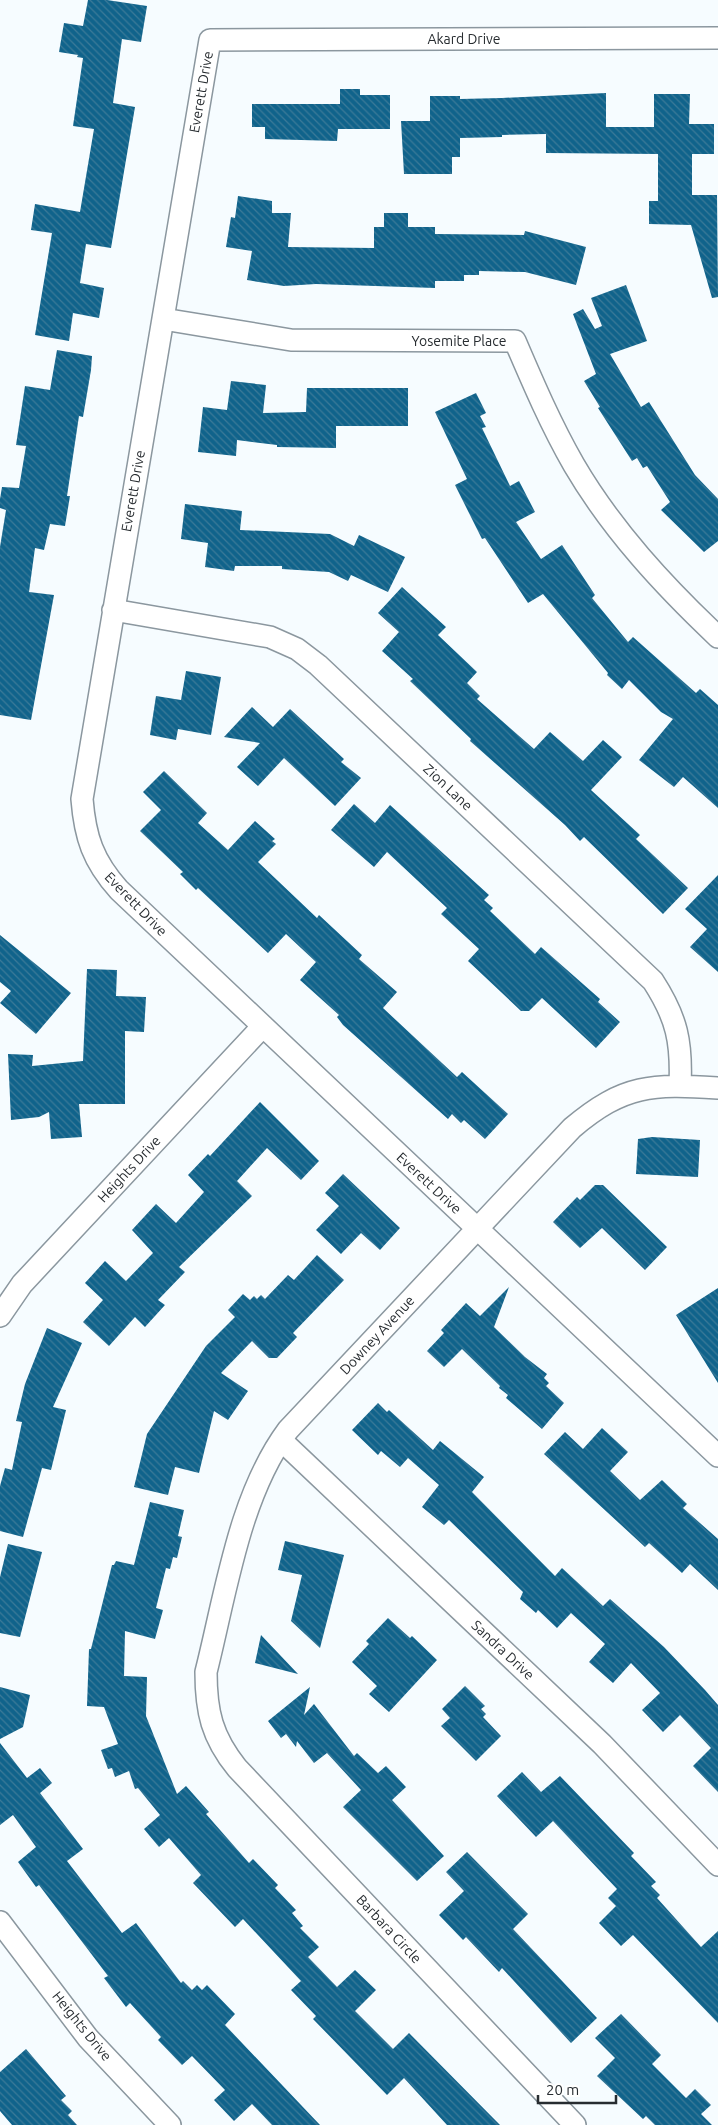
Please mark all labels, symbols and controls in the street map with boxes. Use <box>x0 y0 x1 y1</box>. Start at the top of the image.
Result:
street label: Akard Drive <box>427 31 501 47</box>
street label: Everett Drive <box>186 50 216 134</box>
street label: Yosemite Place <box>412 333 506 349</box>
street label: Everett Drive <box>118 449 148 533</box>
street label: Zion Lane <box>420 760 476 814</box>
street label: Everett Drive <box>102 869 170 939</box>
street label: Heights Drive <box>94 1133 164 1205</box>
street label: Everett Drive <box>393 1149 465 1217</box>
street label: Downey Avenue <box>336 1292 418 1378</box>
street label: Sandra Drive <box>468 1617 538 1683</box>
street label: Barbara Circle <box>353 1891 425 1967</box>
street label: Heights Drive <box>49 1988 115 2064</box>
scale bar <box>538 2072 616 2104</box>
text: 20 m <box>546 2081 579 2098</box>

